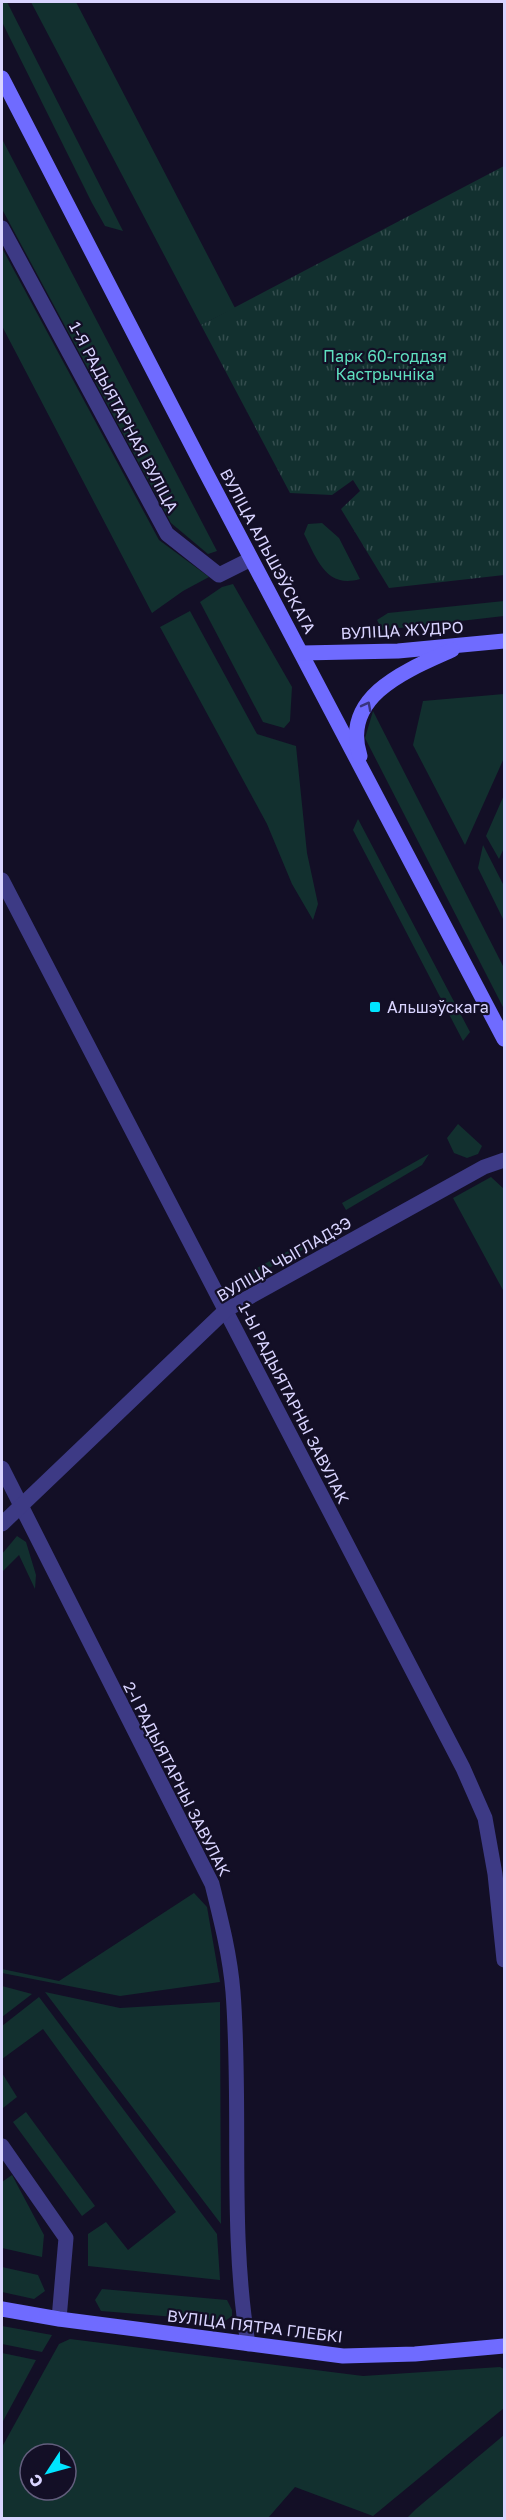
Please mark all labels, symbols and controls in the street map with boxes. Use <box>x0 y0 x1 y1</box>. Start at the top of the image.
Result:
street label: 1-Я РАДЫЯТАРНАЯ ВУЛІЦА <box>65 318 183 516</box>
park label: Парк 60-годдзя Кастрычніка <box>323 346 447 384</box>
street label: ВУЛІЦА АЛЬШЭЎСКАГА <box>216 465 320 637</box>
street label: ВУЛІЦА ЖУДРО <box>340 617 464 643</box>
one-way arrow <box>360 702 371 712</box>
place label: Альшэўскага <box>387 997 489 1017</box>
marker: Альшэўскага <box>368 1000 382 1014</box>
street label: ВУЛІЦА ЧЫГЛАДЗЭ <box>213 1212 355 1306</box>
street label: 1-Ы РАДЫЯТАРНЫ ЗАВУЛАК <box>234 1299 354 1507</box>
street label: 2-І РАДЫЯТАРНЫ ЗАВУЛАК <box>119 1678 235 1880</box>
street label: ВУЛІЦА ПЯТРА ГЛЕБКІ <box>166 2305 344 2347</box>
north arrow <box>18 2442 78 2502</box>
text: С <box>24 2470 47 2491</box>

